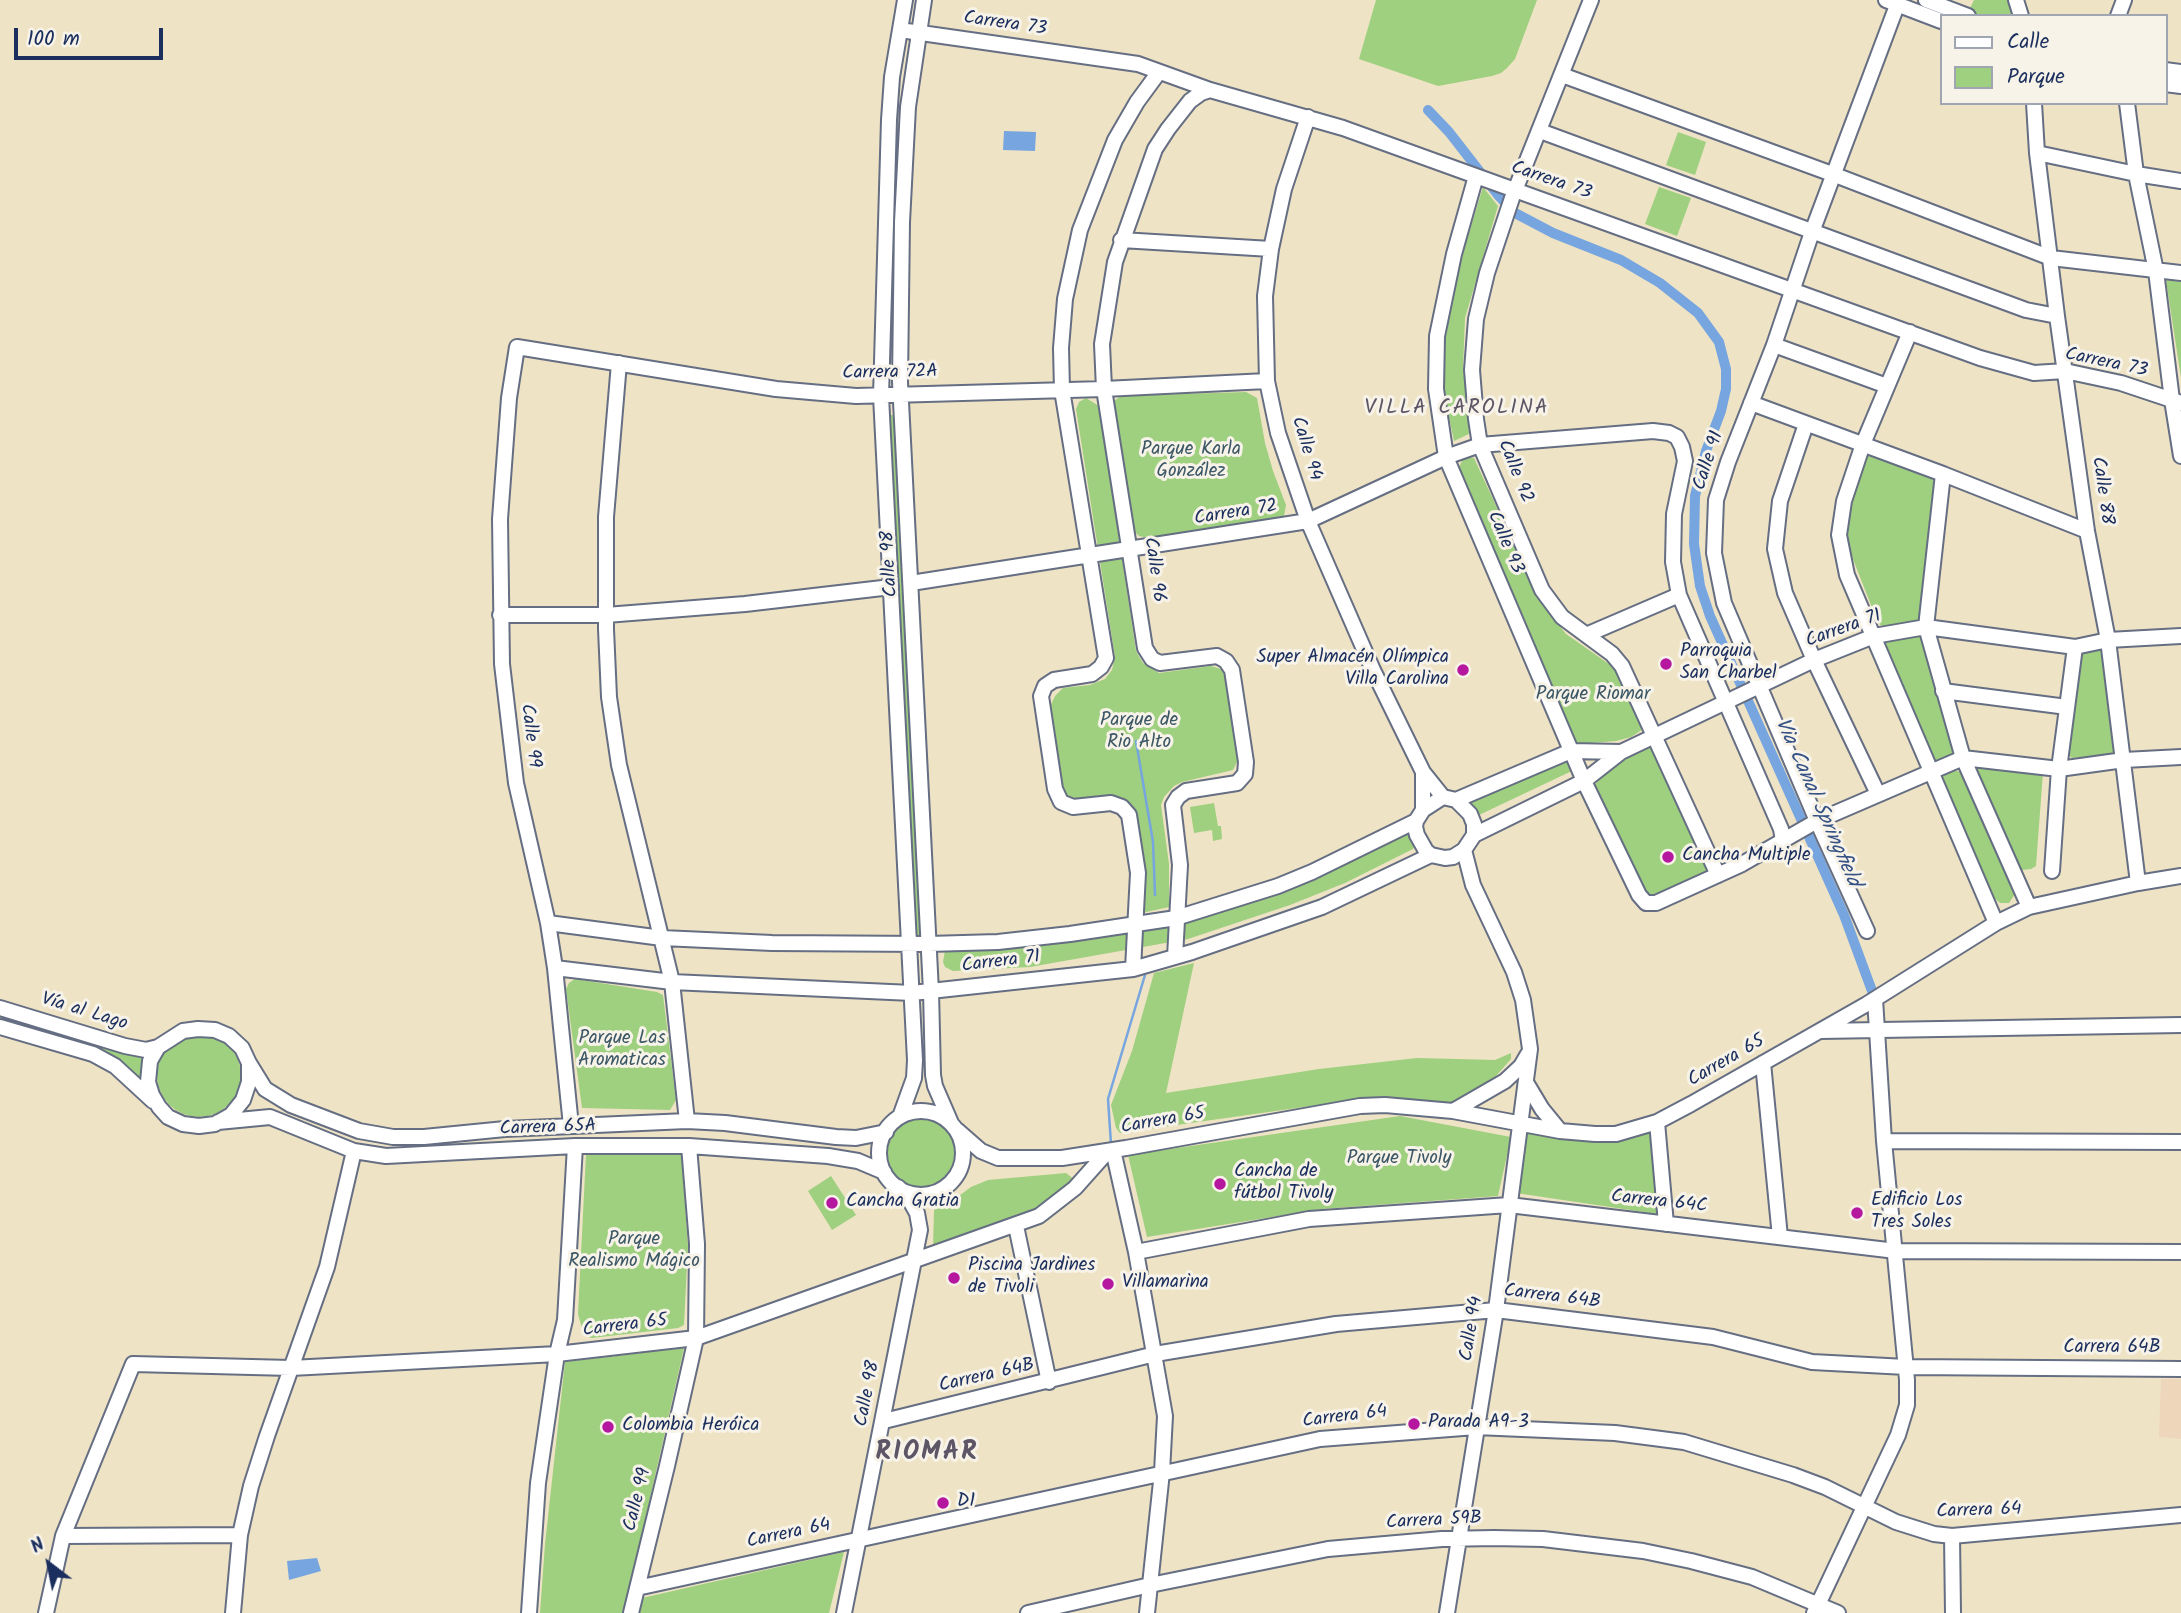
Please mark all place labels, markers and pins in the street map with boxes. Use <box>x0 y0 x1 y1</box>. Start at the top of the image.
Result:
place label: Parroquia San Charbel <box>1680 642 1777 686</box>
place label: Super Almacén Olímpica Villa Carolina <box>1257 648 1449 692</box>
marker: Parroquia San Charbel <box>1658 656 1674 672</box>
marker: Super Almacén Olímpica Villa Carolina <box>1455 662 1471 678</box>
place label: Cancha Multiple <box>1682 846 1811 868</box>
marker: Cancha Multiple <box>1660 849 1676 865</box>
place label: Cancha de fútbol Tivoly <box>1234 1162 1333 1206</box>
marker: Cancha de fútbol Tivoly <box>1212 1176 1228 1192</box>
place label: Edificio Los Tres Soles <box>1871 1191 1962 1235</box>
place label: Cancha Gratia <box>846 1192 959 1214</box>
marker: Cancha Gratia <box>824 1195 840 1211</box>
marker: Edificio Los Tres Soles <box>1849 1205 1865 1221</box>
place label: Piscina Jardines de Tivoli <box>968 1256 1095 1300</box>
marker: Piscina Jardines de Tivoli <box>946 1270 962 1286</box>
place label: Villamarina <box>1122 1273 1209 1295</box>
marker: Villamarina <box>1100 1276 1116 1292</box>
place label: Parada A9-3 <box>1428 1413 1529 1435</box>
place label: Colombia Heróica <box>622 1416 759 1438</box>
marker: Parada A9-3 <box>1406 1416 1422 1432</box>
marker: Colombia Heróica <box>600 1419 616 1435</box>
place label: D1 <box>957 1492 975 1514</box>
marker: D1 <box>935 1495 951 1511</box>

